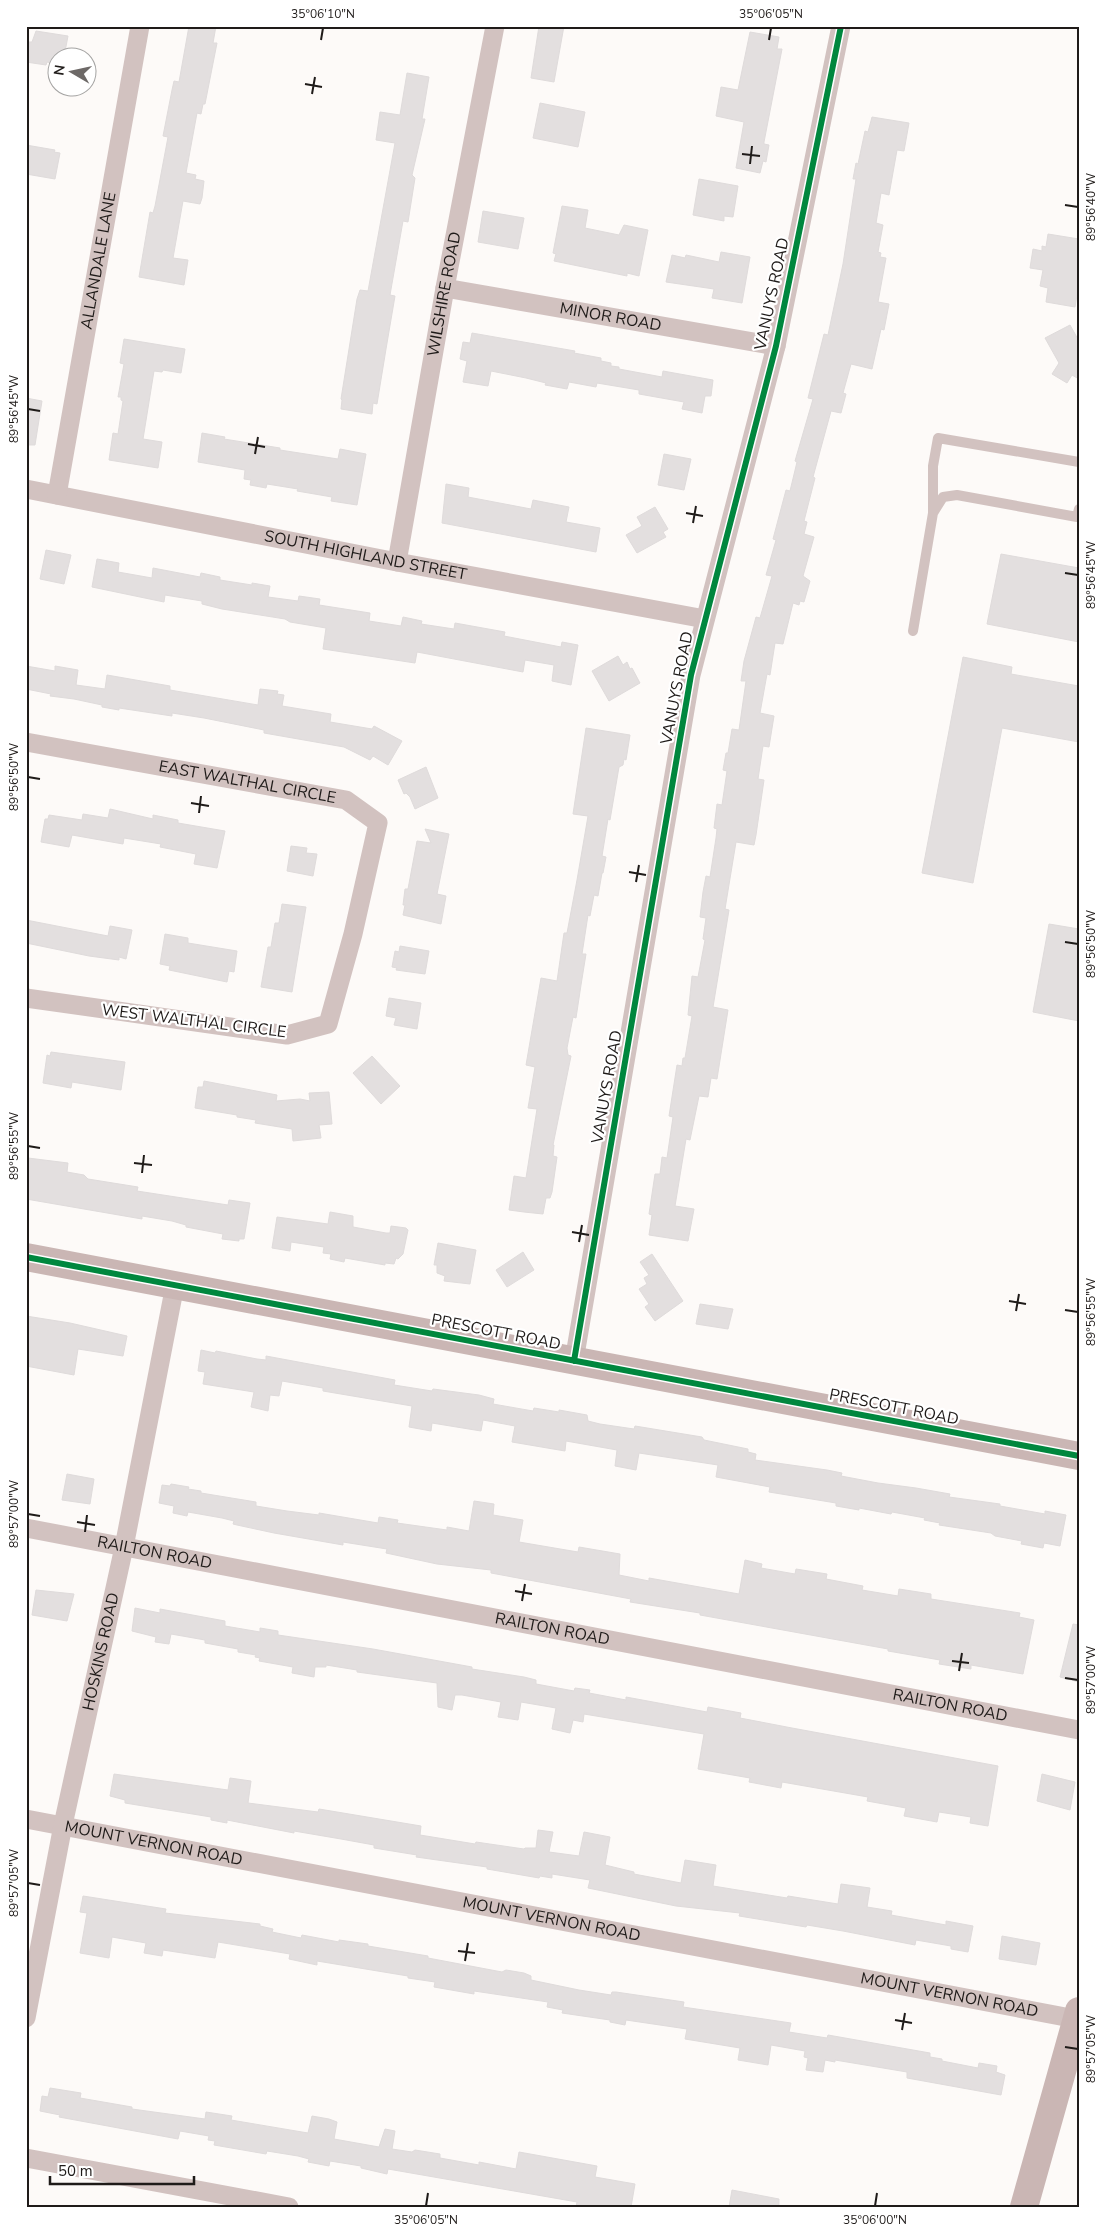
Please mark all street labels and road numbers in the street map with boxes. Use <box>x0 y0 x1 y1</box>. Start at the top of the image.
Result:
street label: ALLANDALE LANE <box>76 190 121 331</box>
street label: WILSHIRE ROAD <box>422 230 467 358</box>
street label: VANUYS ROAD <box>749 236 795 353</box>
street label: MINOR ROAD <box>558 297 663 337</box>
street label: SOUTH HIGHLAND STREET <box>262 525 469 586</box>
street label: VANUYS ROAD <box>655 630 699 747</box>
street label: EAST WALTHAL CIRCLE <box>157 755 338 809</box>
street label: WEST WALTHAL CIRCLE <box>100 999 288 1043</box>
street label: VANUYS ROAD <box>586 1029 628 1146</box>
street label: PRESCOTT ROAD <box>429 1309 563 1355</box>
street label: PRESCOTT ROAD <box>827 1384 961 1430</box>
street label: RAILTON ROAD <box>95 1531 214 1574</box>
street label: HOSKINS ROAD <box>77 1590 125 1713</box>
street label: RAILTON ROAD <box>493 1607 612 1651</box>
street label: RAILTON ROAD <box>891 1684 1009 1727</box>
street label: MOUNT VERNON ROAD <box>63 1816 244 1871</box>
street label: MOUNT VERNON ROAD <box>461 1891 642 1947</box>
street label: MOUNT VERNON ROAD <box>859 1967 1040 2023</box>

